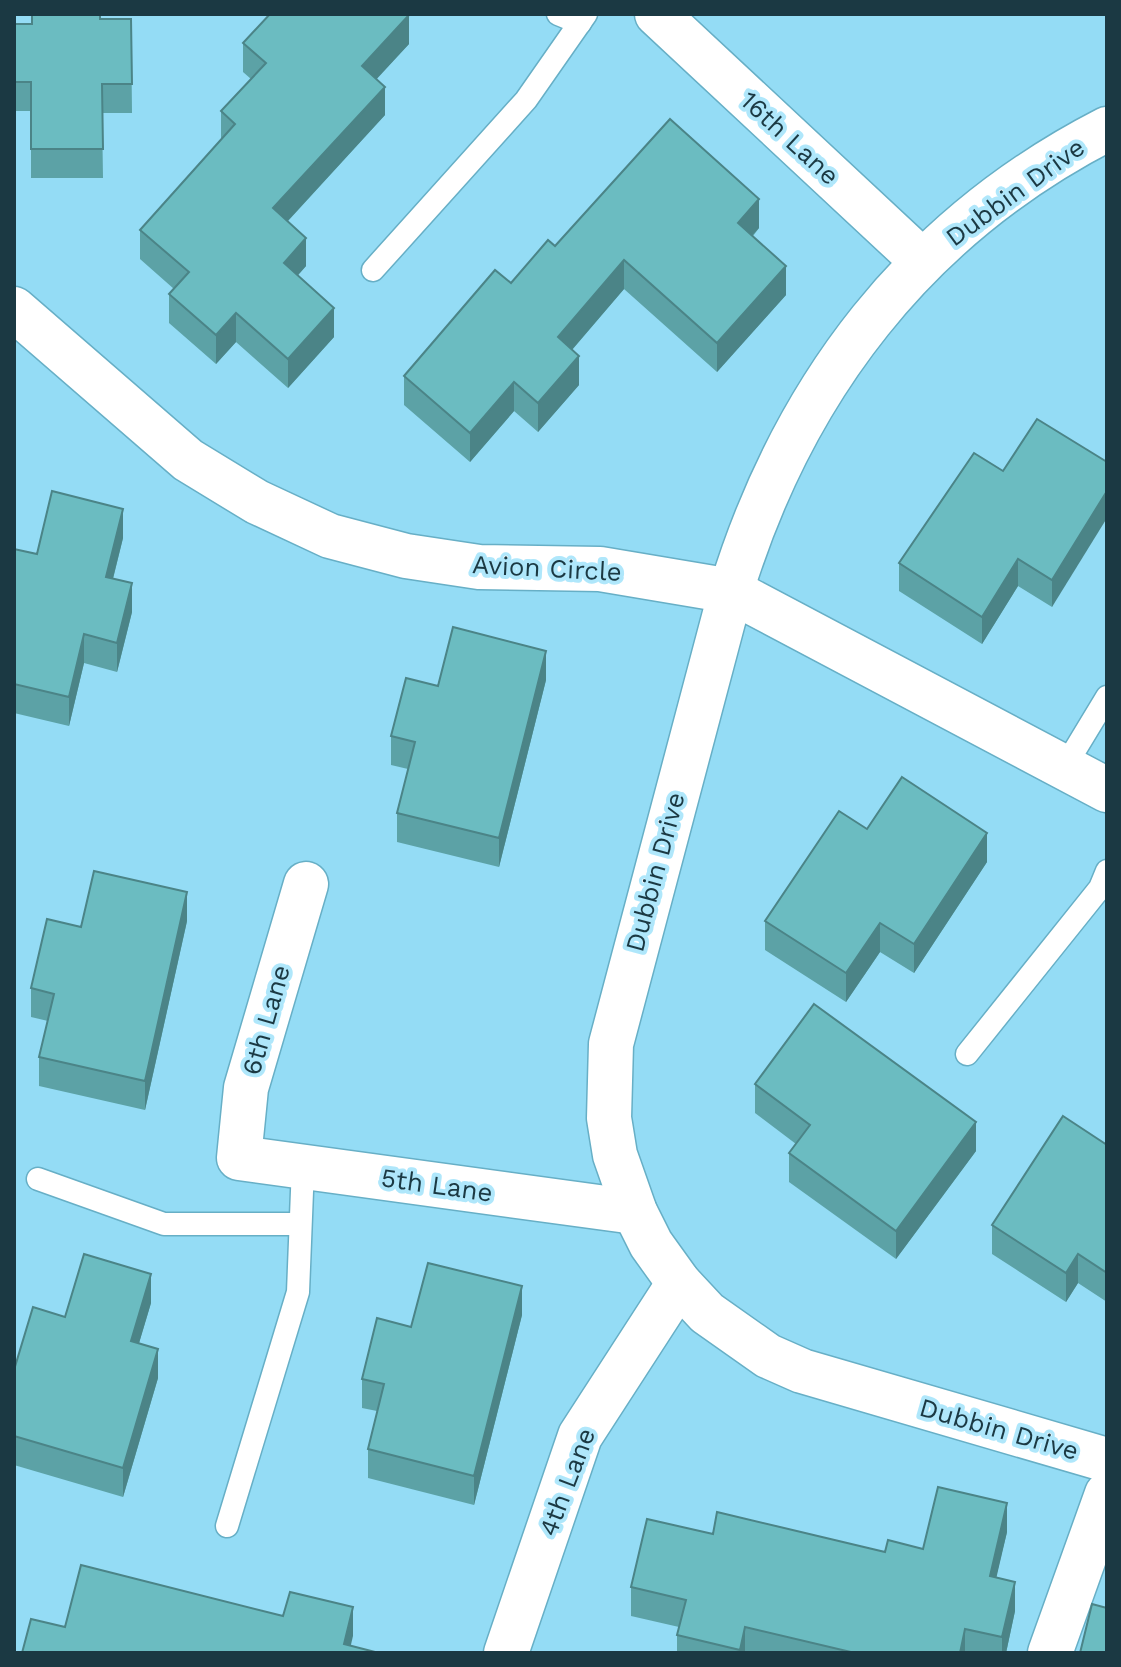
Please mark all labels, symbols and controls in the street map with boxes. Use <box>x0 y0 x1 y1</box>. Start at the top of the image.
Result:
street label: 16th Lane <box>735 85 845 191</box>
street label: Dubbin Drive <box>940 132 1090 252</box>
street label: Avion Circle <box>471 549 623 587</box>
street label: Dubbin Drive <box>619 789 691 955</box>
street label: 6th Lane <box>236 962 296 1078</box>
street label: 5th Lane <box>379 1162 495 1208</box>
street label: Dubbin Drive <box>916 1392 1082 1466</box>
street label: 4th Lane <box>533 1424 601 1540</box>

